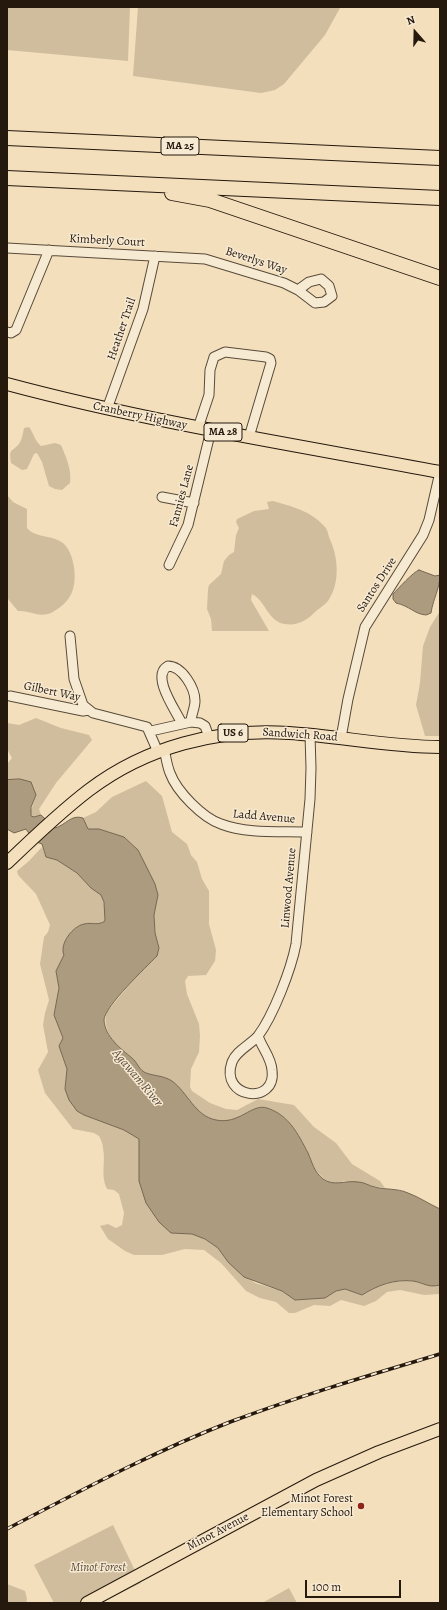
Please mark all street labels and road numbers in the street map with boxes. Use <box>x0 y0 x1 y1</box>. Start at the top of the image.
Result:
road number: MA 25 <box>161 137 199 155</box>
street label: Kimberly Court <box>69 232 145 250</box>
street label: Beverlys Way <box>223 244 289 278</box>
street label: Heather Trail <box>105 296 139 362</box>
street label: Cranberry Highway <box>92 399 188 433</box>
road number: MA 28 <box>204 423 242 441</box>
street label: Fannies Lane <box>167 463 197 529</box>
street label: Santos Drive <box>354 555 400 615</box>
street label: Gilbert Way <box>22 679 82 705</box>
road number: US 6 <box>218 724 248 742</box>
street label: Sandwich Road <box>262 725 338 745</box>
street label: Ladd Avenue <box>232 807 296 827</box>
street label: Linwood Avenue <box>278 847 300 929</box>
street label: Minot Avenue <box>185 1510 251 1554</box>

